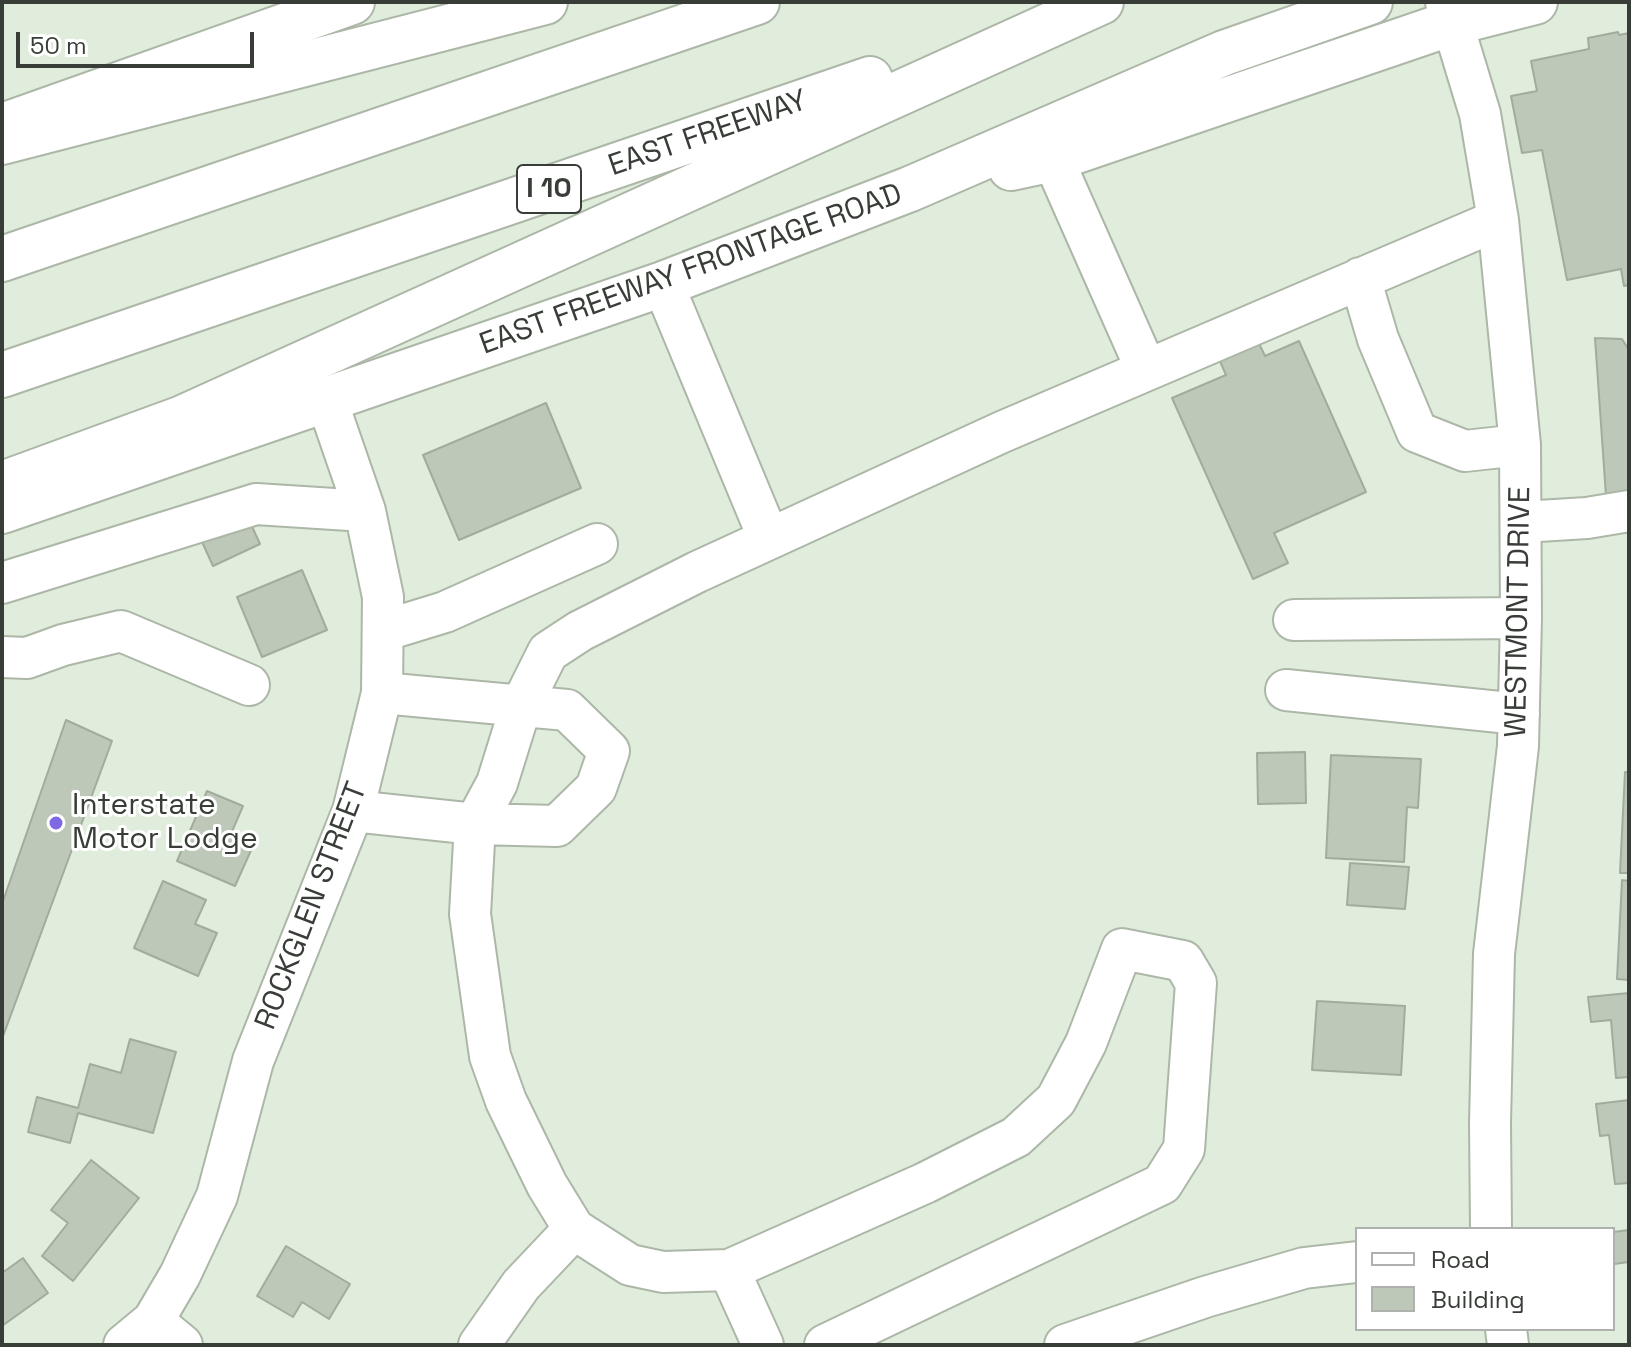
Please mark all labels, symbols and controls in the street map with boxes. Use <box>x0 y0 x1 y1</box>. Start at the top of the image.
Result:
scale bar <box>20 16 258 66</box>
text: 50 m <box>30 30 87 61</box>
street label: EAST FREEWAY <box>604 83 812 185</box>
road number: I 10 <box>517 165 581 213</box>
street label: EAST FREEWAY FRONTAGE ROAD <box>475 177 907 363</box>
street label: WESTMONT DRIVE <box>1499 486 1539 738</box>
street label: ROCKGLEN STREET <box>248 777 376 1035</box>
place label: Interstate Motor Lodge <box>72 788 258 858</box>
marker: Interstate Motor Lodge <box>47 814 65 832</box>
legend <box>1355 1227 1615 1331</box>
text: Road <box>1431 1244 1490 1275</box>
text: Building <box>1431 1284 1525 1315</box>

